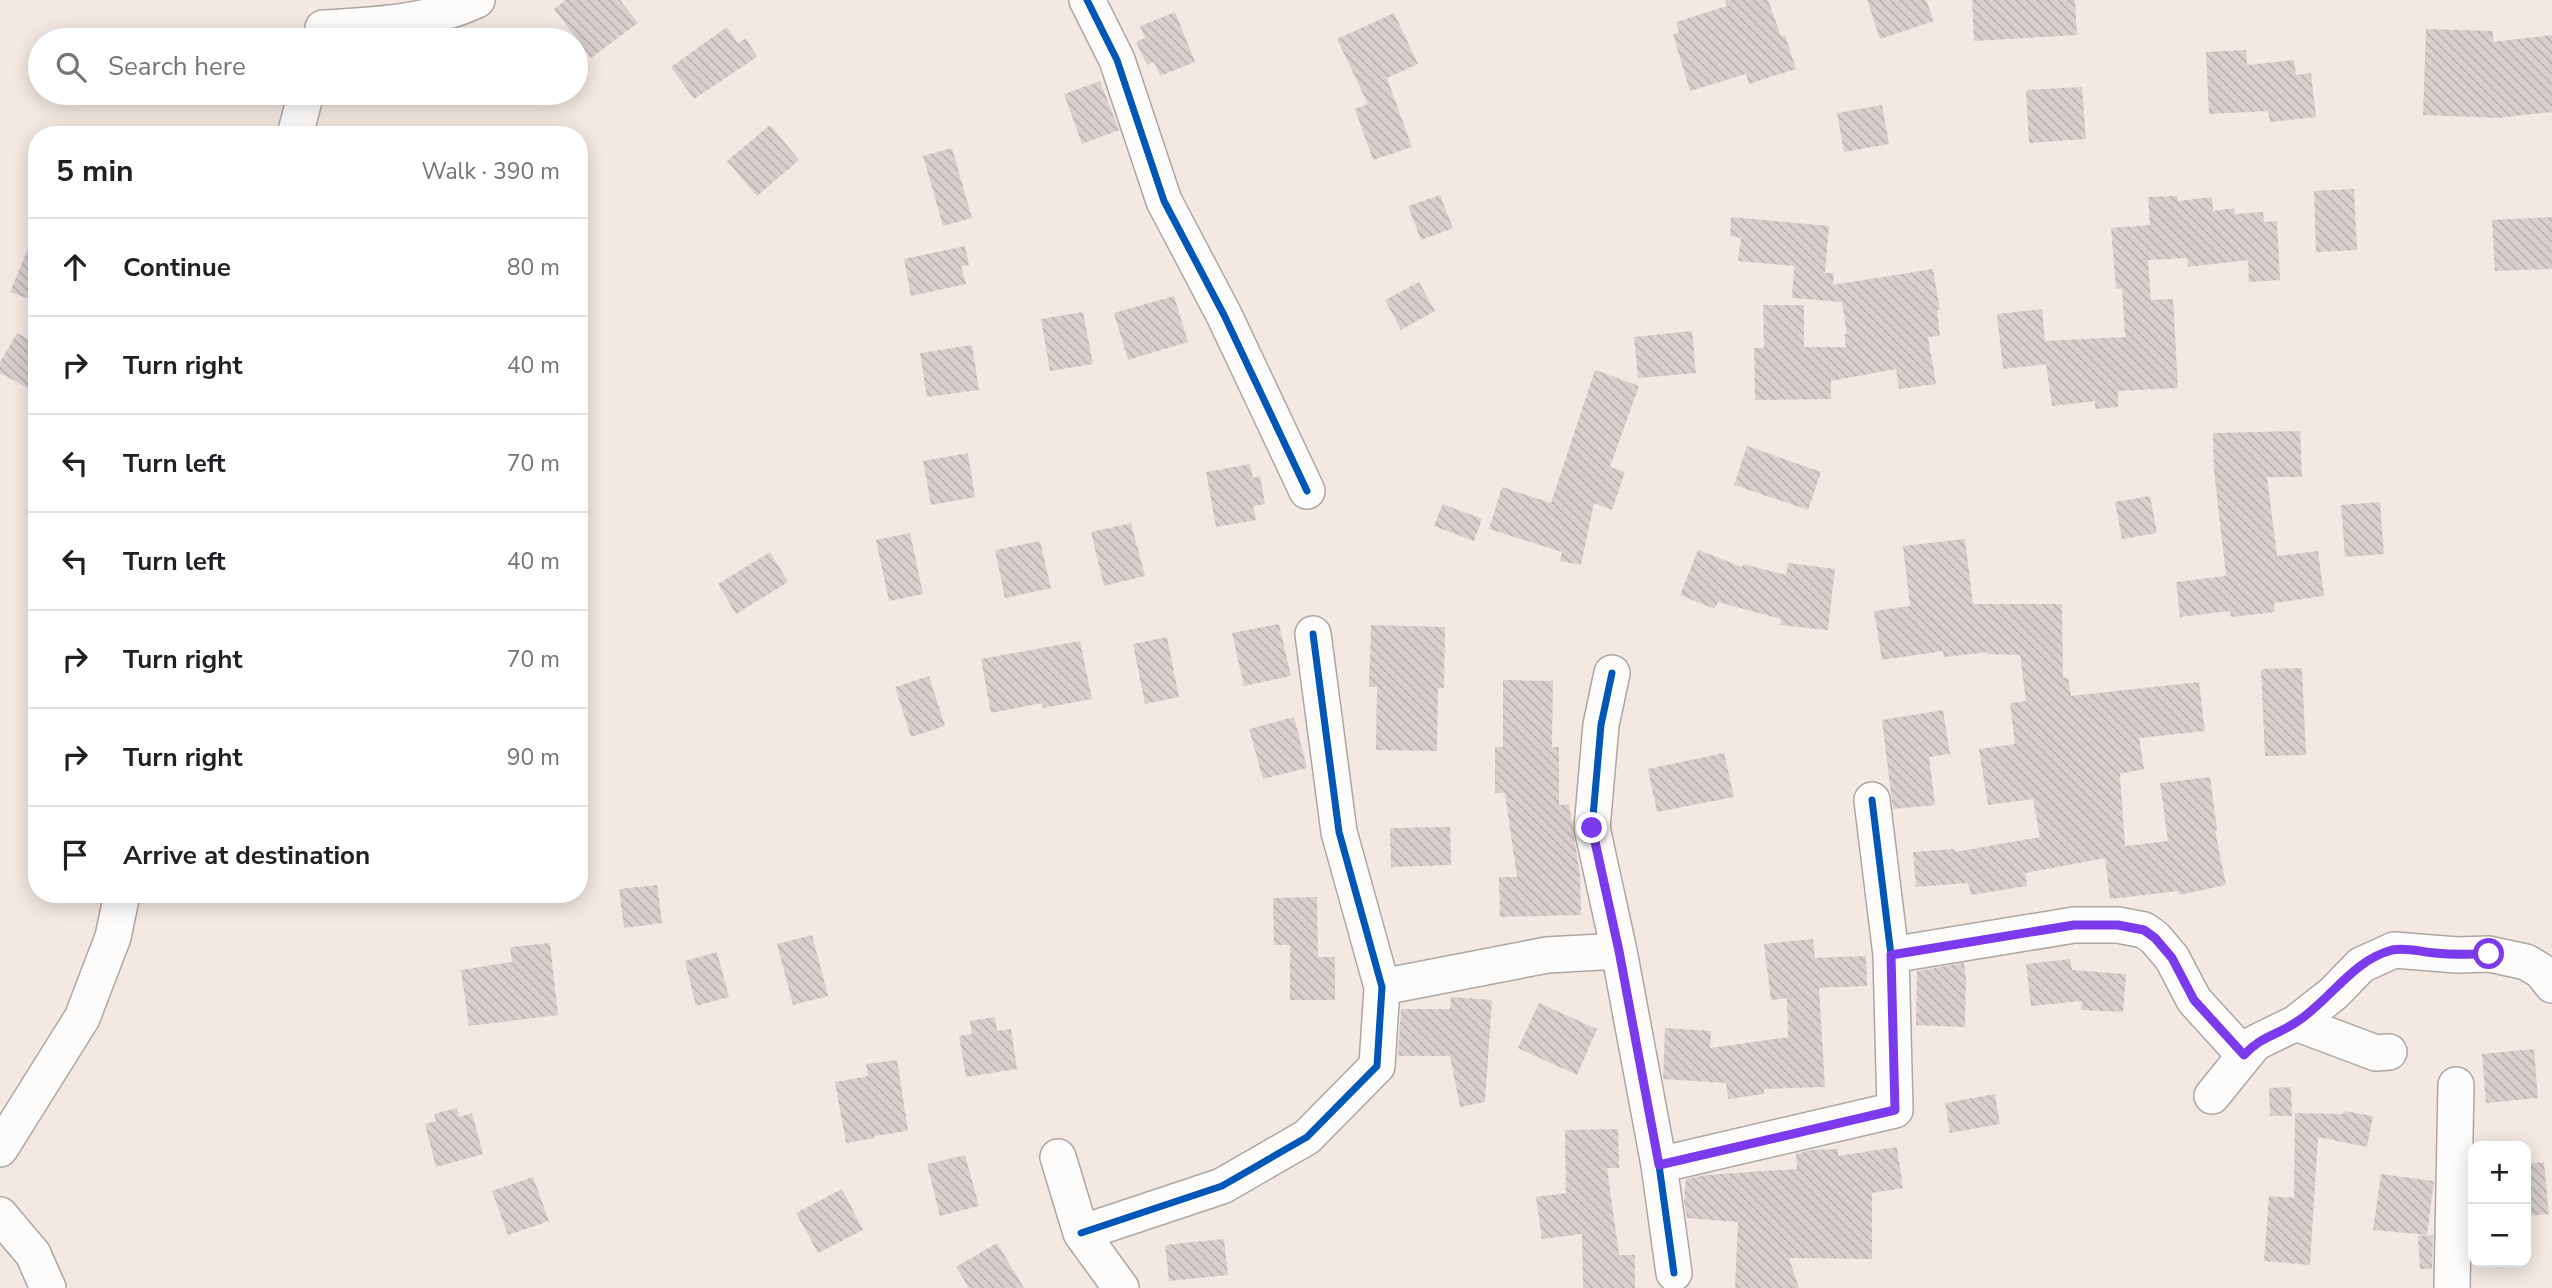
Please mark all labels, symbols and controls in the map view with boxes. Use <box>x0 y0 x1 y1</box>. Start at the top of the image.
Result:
search box <box>28 28 588 105</box>
icon: search <box>52 48 90 86</box>
text: Search here <box>108 49 246 84</box>
text: 5 min <box>56 151 134 192</box>
text: Walk · 390 m <box>421 156 560 187</box>
icon: ahead <box>56 248 94 286</box>
text: Continue <box>123 250 231 285</box>
text: 80 m <box>507 252 560 283</box>
icon: right <box>56 346 94 384</box>
text: Turn right <box>123 348 242 383</box>
text: 40 m <box>507 350 560 381</box>
icon: left <box>56 444 94 482</box>
text: Turn left <box>123 446 226 481</box>
text: 70 m <box>507 448 560 479</box>
icon: left <box>56 542 94 580</box>
text: Turn left <box>123 544 226 579</box>
text: 40 m <box>507 546 560 577</box>
icon: right <box>56 640 94 678</box>
text: Turn right <box>123 642 242 677</box>
text: 70 m <box>507 644 560 675</box>
icon: right <box>56 738 94 776</box>
text: Turn right <box>123 740 242 775</box>
text: 90 m <box>507 742 560 773</box>
route end <box>1576 812 1607 843</box>
icon: arrive <box>56 836 94 874</box>
text: Arrive at destination <box>123 838 370 873</box>
route start <box>2473 938 2504 969</box>
map controls <box>2468 1141 2531 1267</box>
button: + <box>2468 1141 2531 1204</box>
button: − <box>2468 1204 2531 1267</box>

